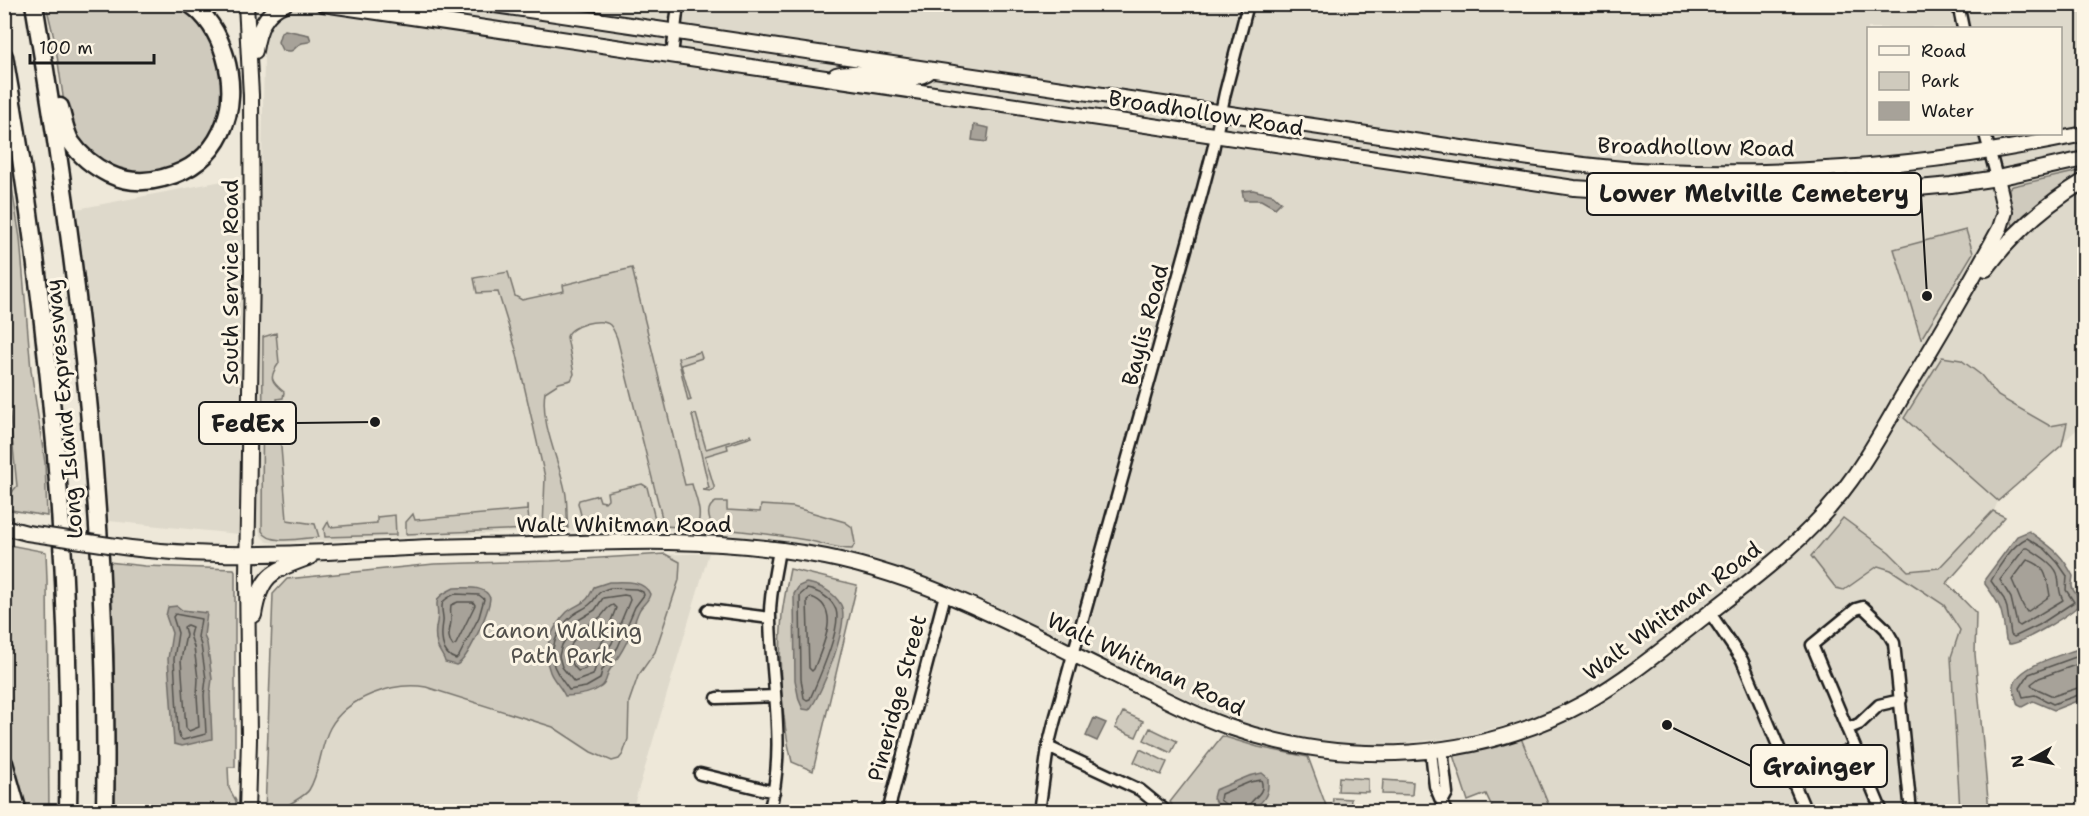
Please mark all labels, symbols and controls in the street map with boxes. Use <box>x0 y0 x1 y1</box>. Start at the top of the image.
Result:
scale bar <box>30 27 154 65</box>
legend <box>1867 27 2062 135</box>
text: 100 m <box>39 36 93 60</box>
text: Road <box>1921 39 1966 63</box>
text: Park <box>1921 69 1960 93</box>
street label: Broadhollow Road <box>1106 83 1306 143</box>
text: Water <box>1921 99 1974 123</box>
street label: Broadhollow Road <box>1597 131 1795 163</box>
callout: Lower Melville Cemetery <box>1587 173 1921 215</box>
text: Lower Melville Cemetery <box>1599 178 1909 210</box>
street label: South Service Road <box>216 179 245 385</box>
street label: Baylis Road <box>1115 261 1175 389</box>
street label: Long Island Expressway <box>38 278 90 540</box>
callout: FedEx <box>199 402 296 444</box>
text: FedEx <box>211 408 285 440</box>
street label: Walt Whitman Road <box>516 510 732 539</box>
street label: Walt Whitman Road <box>1577 535 1767 687</box>
street label: Walt Whitman Road <box>1042 605 1250 723</box>
street label: Pineridge Street <box>861 612 933 784</box>
park label: Canon Walking Path Park <box>482 616 642 670</box>
north arrow <box>2002 729 2062 789</box>
callout: Grainger <box>1751 745 1887 787</box>
text: Grainger <box>1763 751 1876 783</box>
text: N <box>2006 753 2029 769</box>

